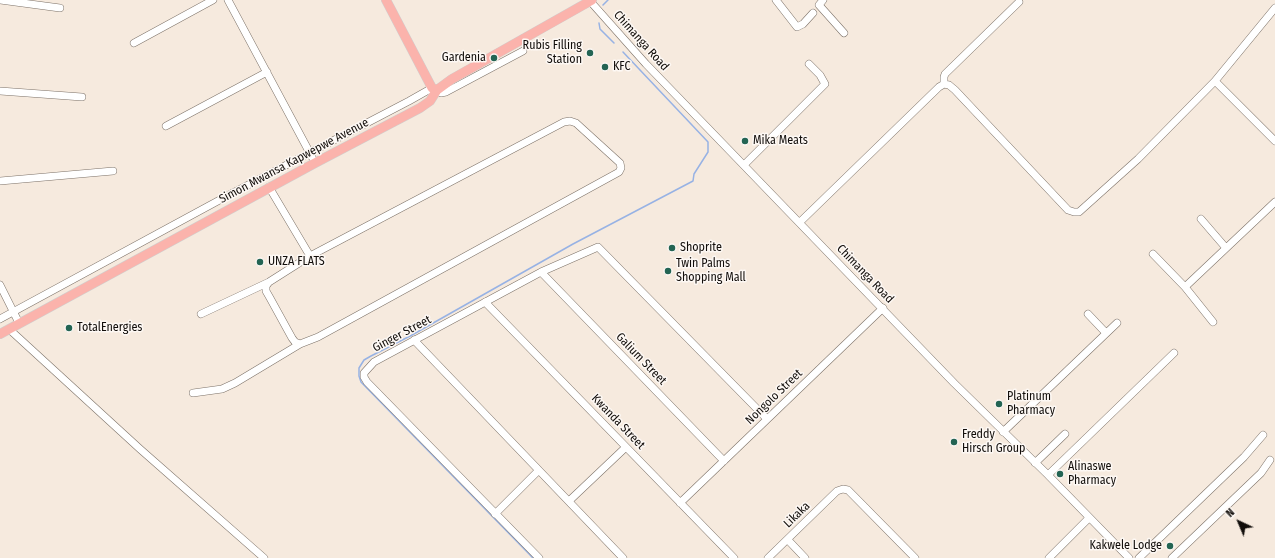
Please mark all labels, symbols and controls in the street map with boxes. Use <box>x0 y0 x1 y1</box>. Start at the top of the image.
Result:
street label: Chimanga Road <box>610 8 672 74</box>
place label: Rubis Filling Station <box>523 39 582 67</box>
marker: Rubis Filling Station <box>585 48 595 58</box>
place label: Gardenia <box>442 51 486 65</box>
marker: Gardenia <box>489 53 499 63</box>
place label: KFC <box>613 60 630 74</box>
marker: KFC <box>600 62 610 72</box>
street label: Simon Mwansa Kapwepwe Avenue <box>217 115 371 207</box>
place label: Mika Meats <box>753 134 808 148</box>
marker: Mika Meats <box>740 136 750 146</box>
place label: Shoprite <box>680 241 722 255</box>
street label: Chimanga Road <box>834 242 896 306</box>
marker: Shoprite <box>667 243 677 253</box>
place label: UNZA FLATS <box>268 255 325 269</box>
marker: UNZA FLATS <box>255 257 265 267</box>
place label: Twin Palms Shopping Mall <box>676 257 746 285</box>
marker: Twin Palms Shopping Mall <box>663 266 673 276</box>
street label: Ginger Street <box>370 313 434 355</box>
place label: TotalEnergies <box>77 321 142 335</box>
marker: TotalEnergies <box>64 323 74 333</box>
street label: Galium Street <box>613 330 669 388</box>
street label: Nongolo Street <box>743 366 805 428</box>
place label: Platinum Pharmacy <box>1007 390 1055 418</box>
street label: Kwanda Street <box>588 392 648 452</box>
marker: Platinum Pharmacy <box>994 399 1004 409</box>
place label: Freddy Hirsch Group <box>962 428 1025 456</box>
marker: Freddy Hirsch Group <box>949 437 959 447</box>
place label: Alinaswe Pharmacy <box>1068 460 1116 488</box>
marker: Alinaswe Pharmacy <box>1055 469 1065 479</box>
street label: Likaka <box>781 499 813 531</box>
north arrow <box>1219 502 1259 542</box>
text: N <box>1223 506 1237 520</box>
place label: Kakwele Lodge <box>1089 539 1162 553</box>
marker: Kakwele Lodge <box>1165 541 1175 551</box>

